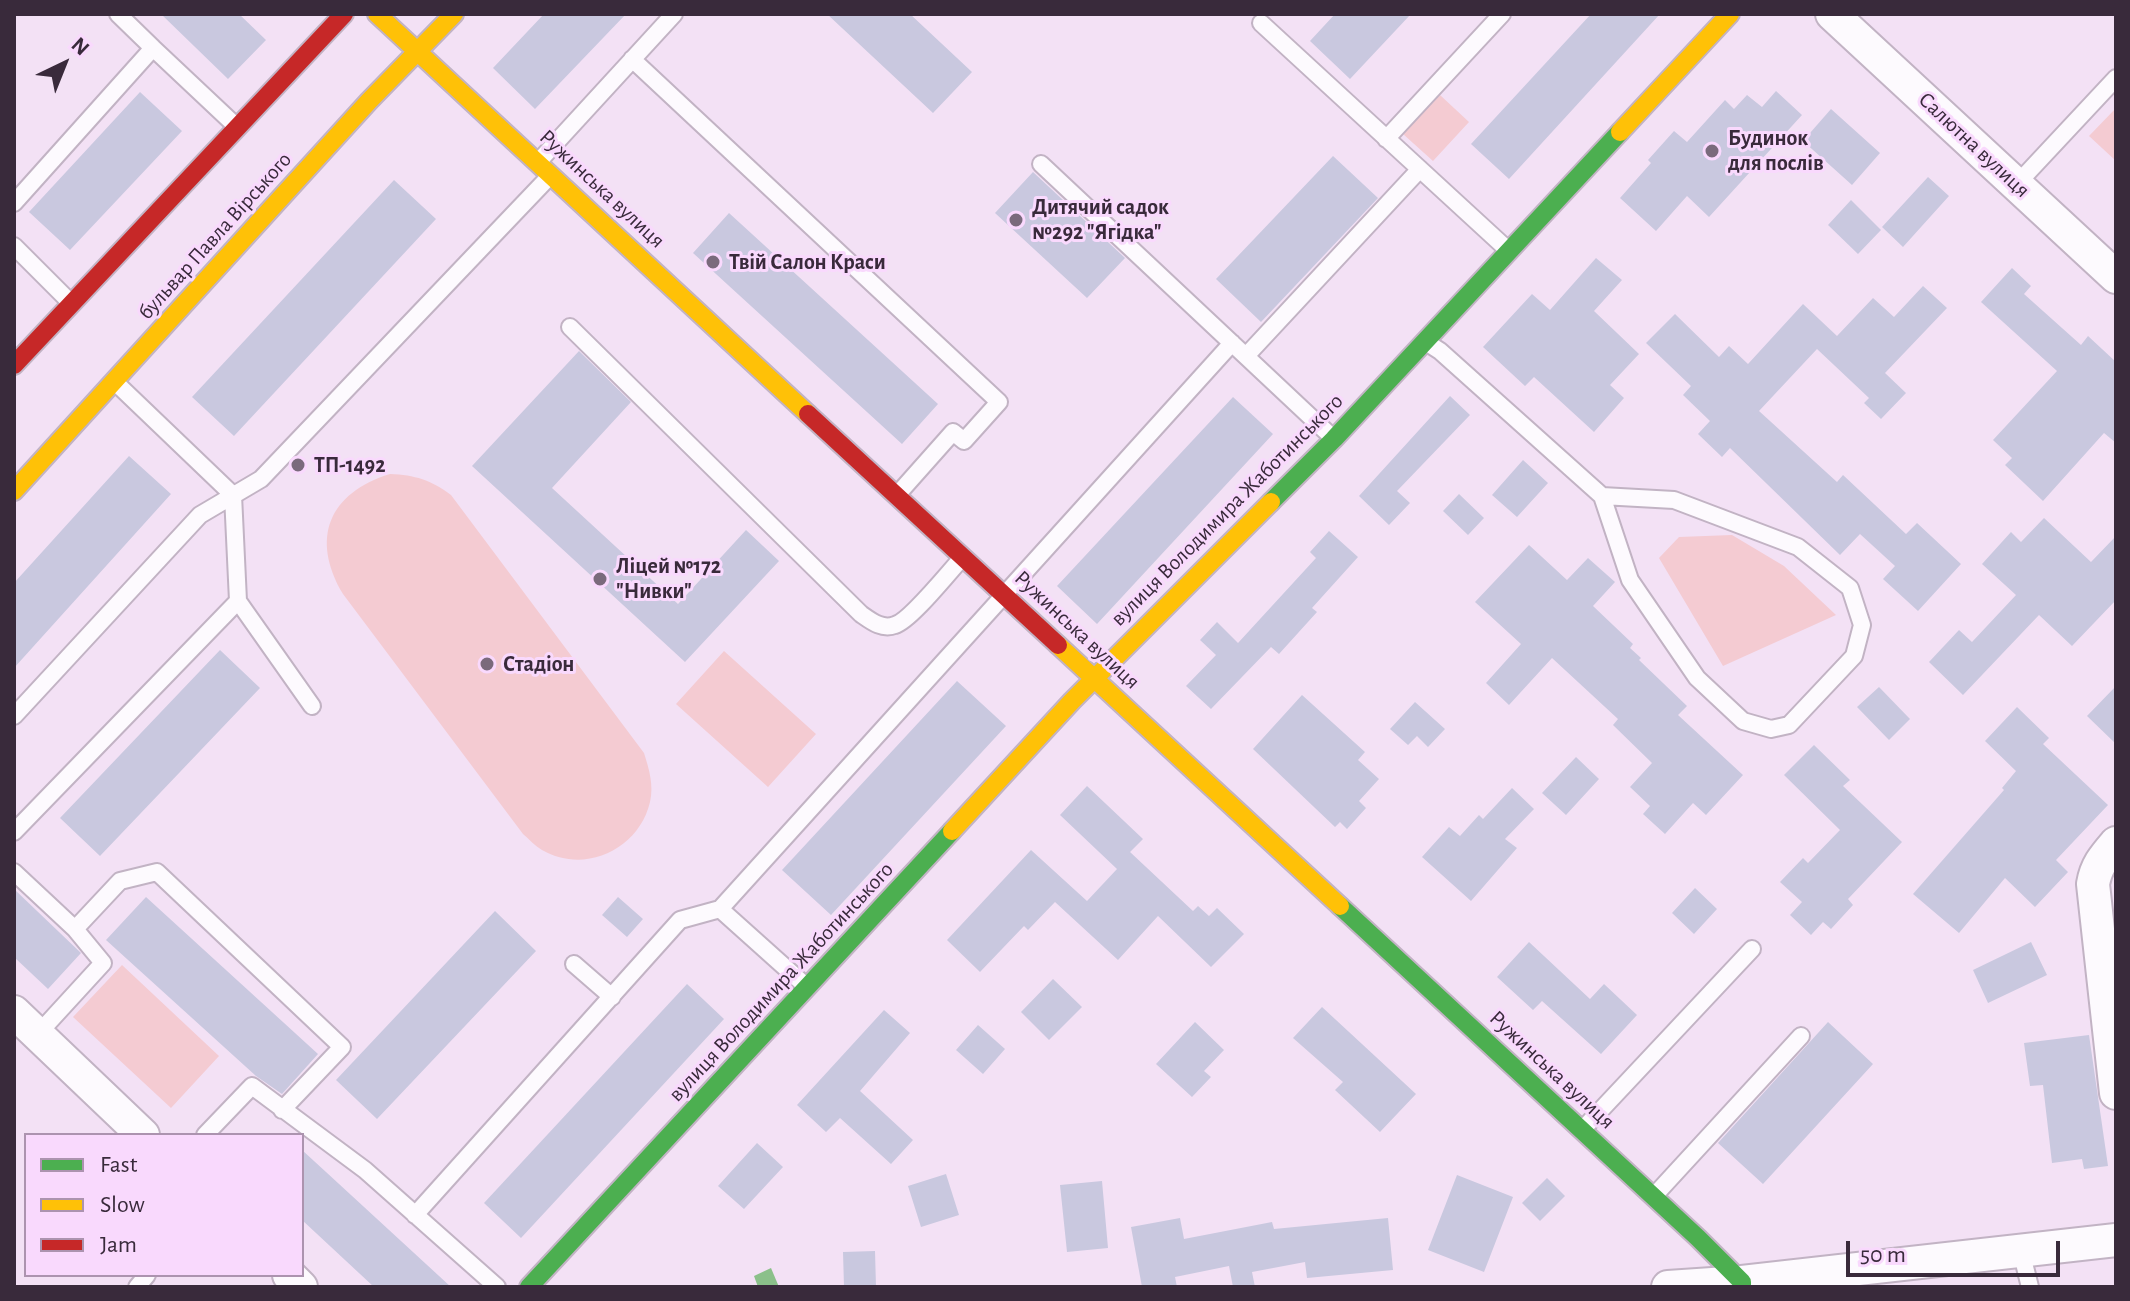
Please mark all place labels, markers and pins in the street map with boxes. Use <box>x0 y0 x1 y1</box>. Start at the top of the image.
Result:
place label: Будинок для послів <box>1728 125 1824 176</box>
marker: Будинок для послів <box>1703 142 1721 160</box>
place label: Дитячий садок №292 "Ягідка" <box>1032 194 1169 246</box>
marker: Дитячий садок №292 "Ягідка" <box>1007 211 1025 229</box>
place label: Твій Салон Краси <box>729 249 886 275</box>
marker: Твій Салон Краси <box>704 253 722 271</box>
place label: ТП-1492 <box>314 452 386 478</box>
marker: ТП-1492 <box>289 456 307 474</box>
place label: Ліцей №172 "Нивки" <box>616 553 721 604</box>
marker: Ліцей №172 "Нивки" <box>591 570 609 588</box>
place label: Стадіон <box>503 651 574 677</box>
marker: Стадіон <box>478 655 496 673</box>

